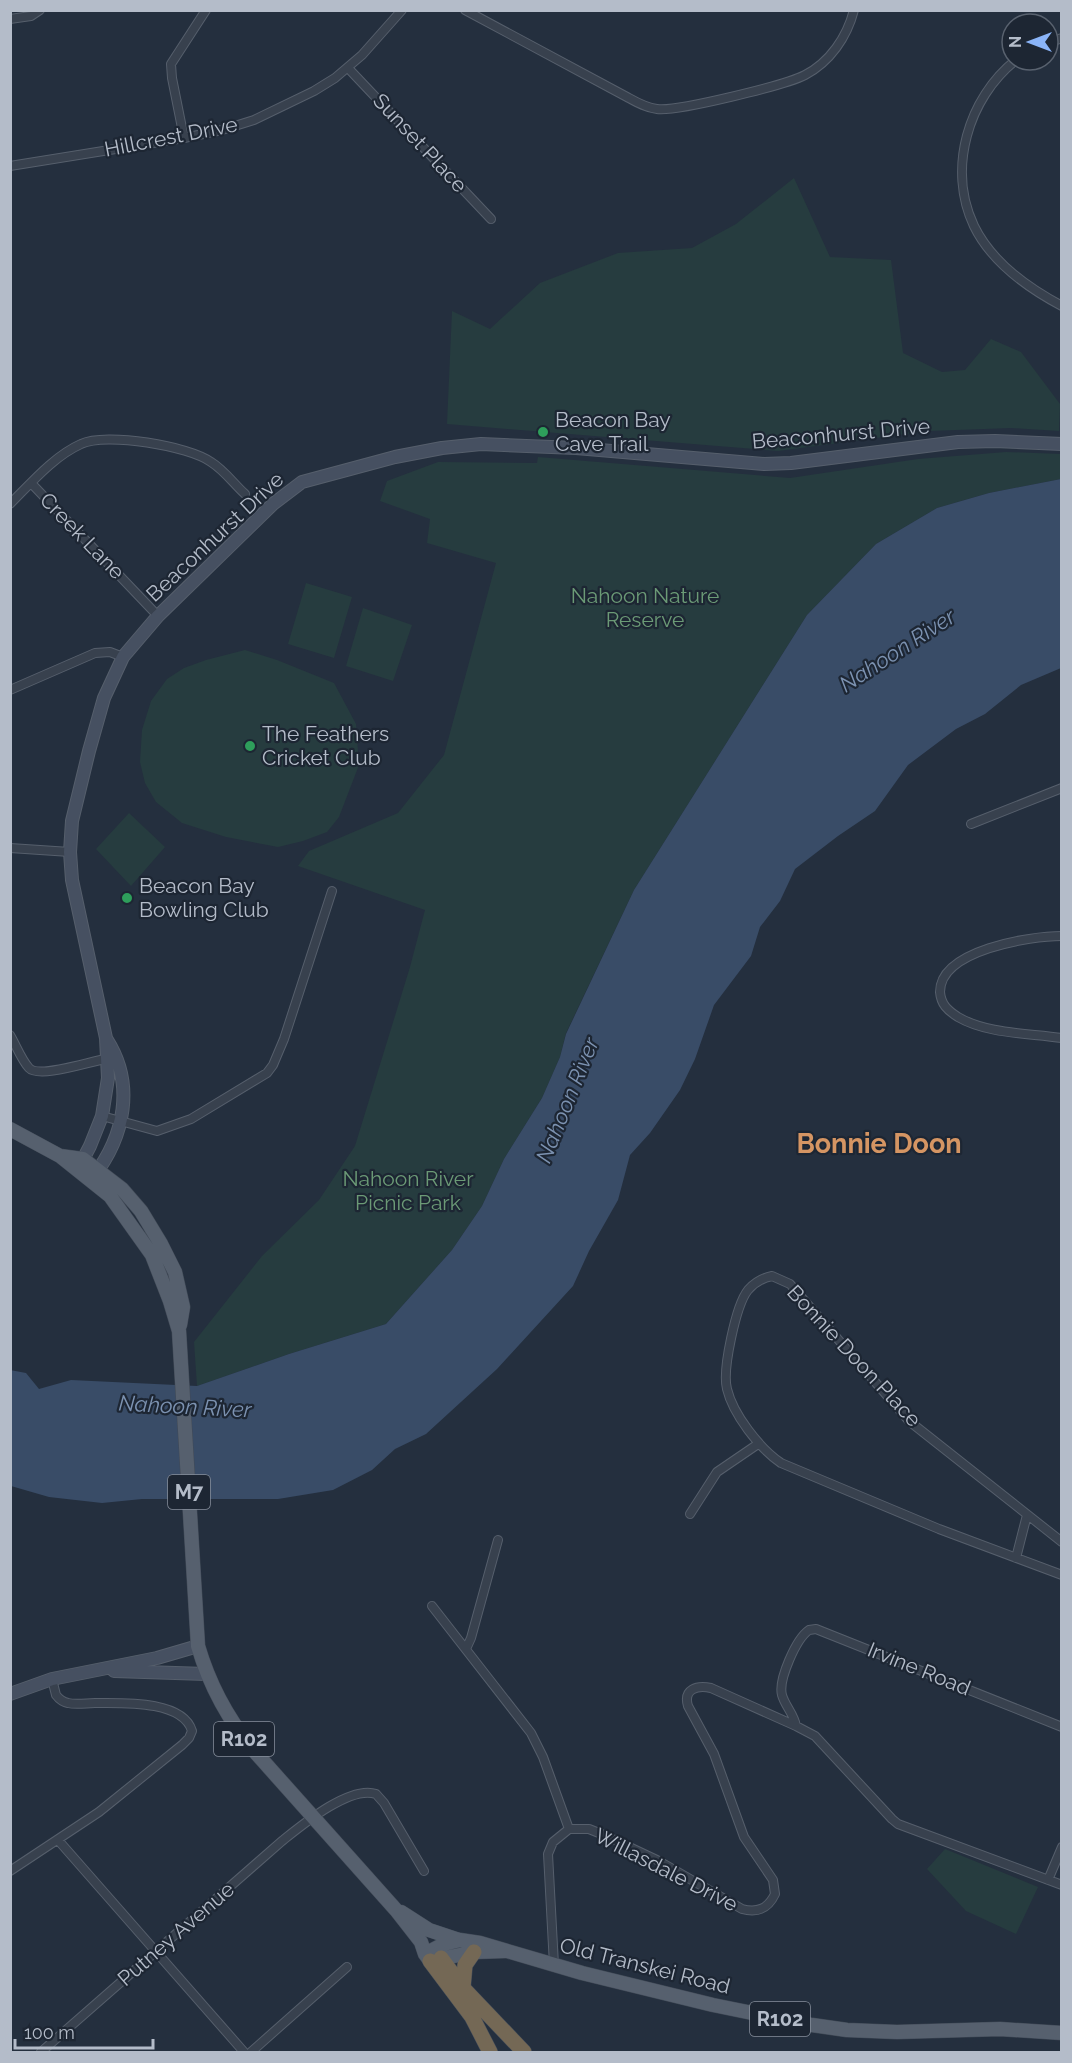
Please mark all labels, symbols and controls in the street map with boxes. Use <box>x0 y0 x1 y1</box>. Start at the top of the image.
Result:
north arrow <box>1000 12 1060 72</box>
text: N <box>1006 36 1025 48</box>
street label: Sunset Place <box>368 88 473 197</box>
street label: Hillcrest Drive <box>102 111 240 162</box>
place label: Beacon Bay Cave Trail <box>555 407 671 456</box>
street label: Beaconhurst Drive <box>751 413 931 454</box>
marker: Beacon Bay Cave Trail <box>536 425 550 439</box>
street label: Beaconhurst Drive <box>141 467 289 607</box>
street label: Creek Lane <box>35 487 130 584</box>
park label: Nahoon Nature Reserve <box>571 583 719 632</box>
water label: Nahoon River <box>834 602 961 697</box>
place label: The Feathers Cricket Club <box>262 721 389 770</box>
marker: The Feathers Cricket Club <box>243 739 257 753</box>
place label: Beacon Bay Bowling Club <box>139 873 269 922</box>
marker: Beacon Bay Bowling Club <box>120 891 134 905</box>
water label: Nahoon River <box>530 1032 604 1166</box>
district label: Bonnie Doon <box>796 1128 962 1159</box>
park label: Nahoon River Picnic Park <box>342 1166 474 1215</box>
street label: Bonnie Doon Place <box>782 1280 927 1432</box>
water label: Nahoon River <box>118 1390 253 1423</box>
road number: M7 <box>168 1475 210 1509</box>
street label: Irvine Road <box>864 1637 974 1700</box>
road number: R102 <box>214 1722 274 1756</box>
street label: Willasdale Drive <box>590 1823 742 1916</box>
street label: Putney Avenue <box>112 1876 239 1991</box>
street label: Old Transkei Road <box>557 1932 733 1999</box>
road number: R102 <box>750 2002 810 2036</box>
scale bar <box>15 2012 153 2050</box>
text: 100 m <box>24 2022 75 2043</box>

